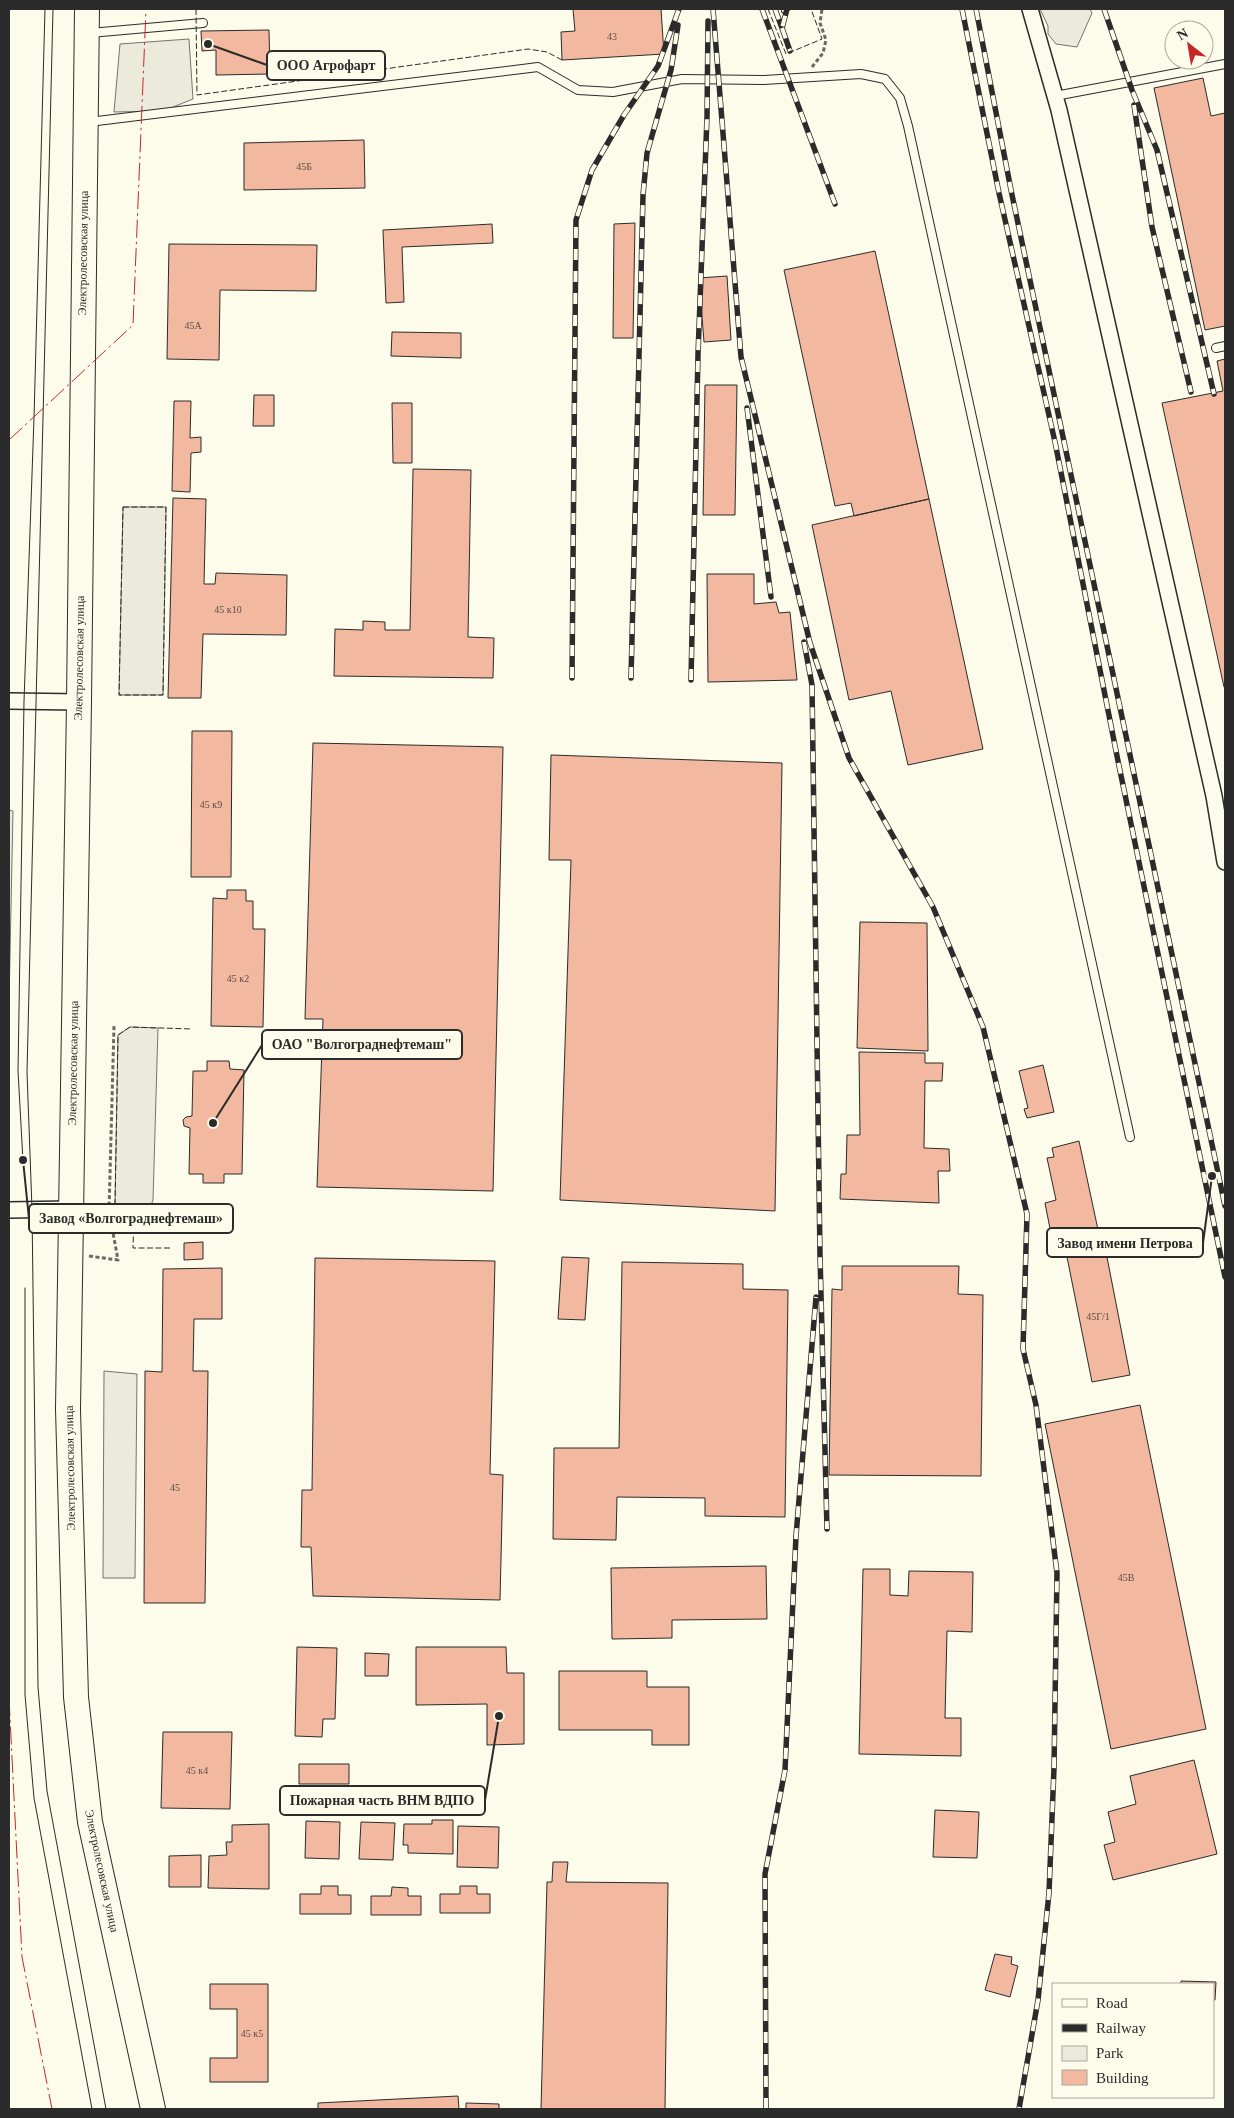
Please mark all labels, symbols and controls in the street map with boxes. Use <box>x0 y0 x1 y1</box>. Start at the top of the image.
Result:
north arrow <box>1164 20 1214 70</box>
text: N <box>1174 25 1191 43</box>
house number: 43 <box>607 31 617 42</box>
callout: ООО Агрофарт <box>267 51 385 80</box>
text: ООО Агрофарт <box>277 58 375 73</box>
house number: 45Б <box>296 161 312 172</box>
street label: Электролесовская улица <box>75 190 91 316</box>
house number: 45А <box>184 320 202 331</box>
street label: Электролесовская улица <box>71 595 87 721</box>
house number: 45 к10 <box>214 604 242 615</box>
house number: 45 к9 <box>200 799 222 810</box>
house number: 45 к2 <box>227 973 249 984</box>
street label: Электролесовская улица <box>65 1000 81 1126</box>
callout: ОАО "Волгограднефтемаш" <box>262 1030 462 1059</box>
text: ОАО "Волгограднефтемаш" <box>272 1037 452 1052</box>
callout: Завод «Волгограднефтемаш» <box>29 1204 233 1233</box>
text: Завод «Волгограднефтемаш» <box>39 1211 223 1226</box>
callout: Завод имени Петрова <box>1047 1228 1203 1257</box>
text: Завод имени Петрова <box>1057 1236 1193 1251</box>
house number: 45Г/1 <box>1086 1311 1110 1322</box>
street label: Электролесовская улица <box>62 1405 78 1531</box>
house number: 45 <box>170 1482 180 1493</box>
house number: 45В <box>1118 1572 1135 1583</box>
house number: 45 к4 <box>186 1765 208 1776</box>
callout: Пожарная часть ВНМ ВДПО <box>280 1786 485 1815</box>
text: Пожарная часть ВНМ ВДПО <box>290 1793 474 1808</box>
street label: Электролесовская улица <box>82 1808 122 1934</box>
legend <box>1052 1983 1214 2098</box>
text: Road <box>1096 1995 1128 2011</box>
text: Railway <box>1096 2020 1146 2036</box>
house number: 45 к5 <box>241 2028 263 2039</box>
text: Park <box>1096 2045 1124 2061</box>
text: Building <box>1096 2070 1149 2086</box>

